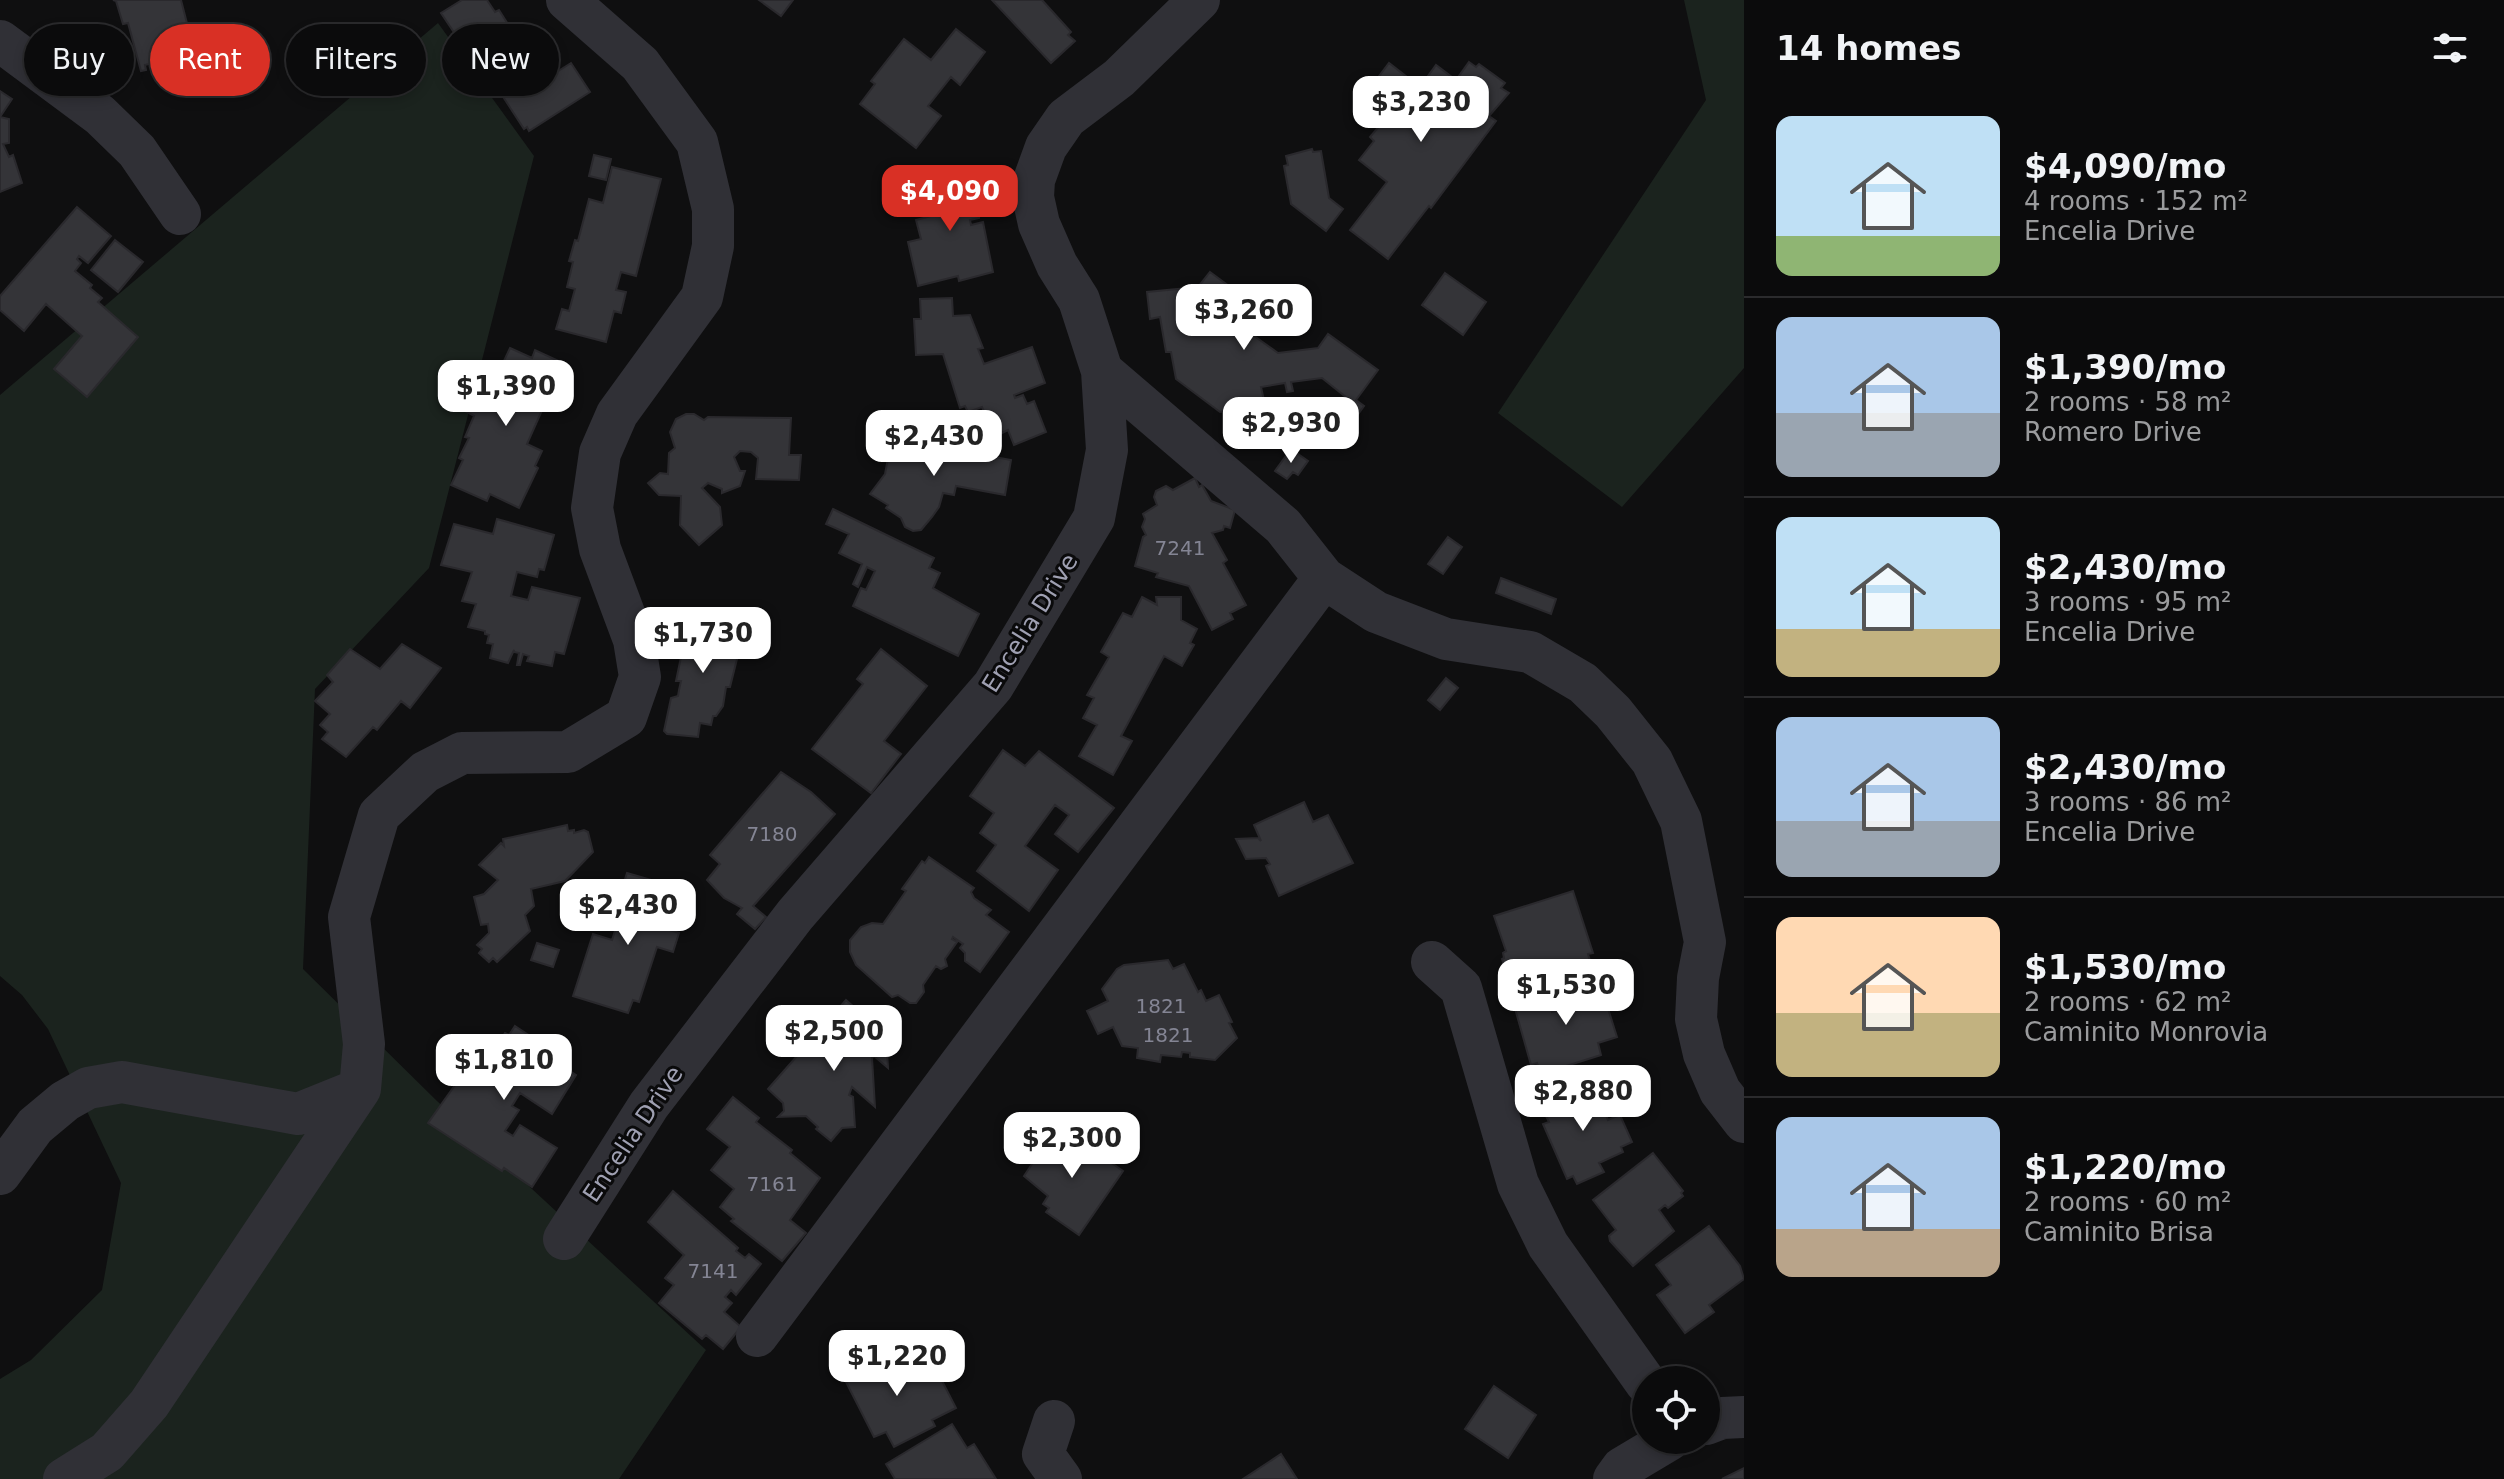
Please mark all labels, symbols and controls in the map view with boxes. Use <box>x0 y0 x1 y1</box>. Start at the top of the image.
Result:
chip: Buy <box>24 24 134 96</box>
chip: Rent <box>150 24 270 96</box>
chip: Filters <box>286 24 426 96</box>
chip: New <box>442 24 559 96</box>
icon: filters <box>2428 26 2472 70</box>
text: 14 homes <box>1776 28 1961 68</box>
pin: $3,230 <box>1356 76 1486 144</box>
text: $3,230 <box>1371 87 1471 117</box>
text: $4,090/mo <box>2024 146 2226 186</box>
icon: home <box>1840 148 1936 244</box>
pin: $4,090 <box>885 165 1015 233</box>
text: $4,090 <box>900 176 1000 206</box>
text: 4 rooms · 152 m² <box>2024 186 2248 216</box>
text: Encelia Drive <box>2024 216 2195 246</box>
pin: $3,260 <box>1179 284 1309 352</box>
text: $3,260 <box>1194 295 1294 325</box>
text: $1,390/mo <box>2024 347 2226 387</box>
icon: home <box>1840 349 1936 445</box>
pin: $1,390 <box>441 360 571 428</box>
text: $1,390 <box>456 371 556 401</box>
text: 2 rooms · 58 m² <box>2024 387 2232 417</box>
pin: $2,930 <box>1226 397 1356 465</box>
text: $2,930 <box>1241 408 1341 438</box>
pin: $2,430 <box>869 410 999 478</box>
text: Romero Drive <box>2024 417 2202 447</box>
text: $2,430 <box>884 421 984 451</box>
house number: 7241 <box>1155 536 1205 560</box>
text: $2,430/mo <box>2024 547 2226 587</box>
street label: Encelia Drive <box>976 549 1084 697</box>
icon: home <box>1840 549 1936 645</box>
text: 3 rooms · 95 m² <box>2024 587 2232 617</box>
pin: $1,730 <box>638 607 768 675</box>
text: Encelia Drive <box>2024 617 2195 647</box>
text: $1,730 <box>653 618 753 648</box>
text: $2,430/mo <box>2024 747 2226 787</box>
icon: home <box>1840 749 1936 845</box>
text: 3 rooms · 86 m² <box>2024 787 2232 817</box>
text: Encelia Drive <box>2024 817 2195 847</box>
house number: 7180 <box>747 822 797 846</box>
pin: $2,430 <box>563 879 693 947</box>
text: $2,430 <box>578 890 678 920</box>
text: $1,530/mo <box>2024 947 2226 987</box>
icon: home <box>1840 949 1936 1045</box>
pin: $1,530 <box>1501 959 1631 1027</box>
text: $1,530 <box>1516 970 1616 1000</box>
text: 2 rooms · 62 m² <box>2024 987 2232 1017</box>
house number: 1821 <box>1136 994 1186 1018</box>
pin: $2,500 <box>769 1005 899 1073</box>
text: $2,500 <box>784 1016 884 1046</box>
text: Caminito Monrovia <box>2024 1017 2268 1047</box>
house number: 1821 <box>1143 1023 1193 1047</box>
pin: $1,810 <box>439 1034 569 1102</box>
text: $1,810 <box>454 1045 554 1075</box>
street label: Encelia Drive <box>577 1061 689 1207</box>
pin: $2,880 <box>1518 1065 1648 1133</box>
text: $2,880 <box>1533 1076 1633 1106</box>
pin: $2,300 <box>1007 1112 1137 1180</box>
text: $2,300 <box>1022 1123 1122 1153</box>
text: $1,220/mo <box>2024 1147 2226 1187</box>
icon: home <box>1840 1149 1936 1245</box>
house number: 7161 <box>747 1172 797 1196</box>
text: 2 rooms · 60 m² <box>2024 1187 2232 1217</box>
text: Caminito Brisa <box>2024 1217 2214 1247</box>
house number: 7141 <box>688 1259 738 1283</box>
pin: $1,220 <box>832 1330 962 1398</box>
text: $1,220 <box>847 1341 947 1371</box>
map controls <box>1632 1366 1720 1454</box>
button: locate <box>1632 1366 1720 1454</box>

